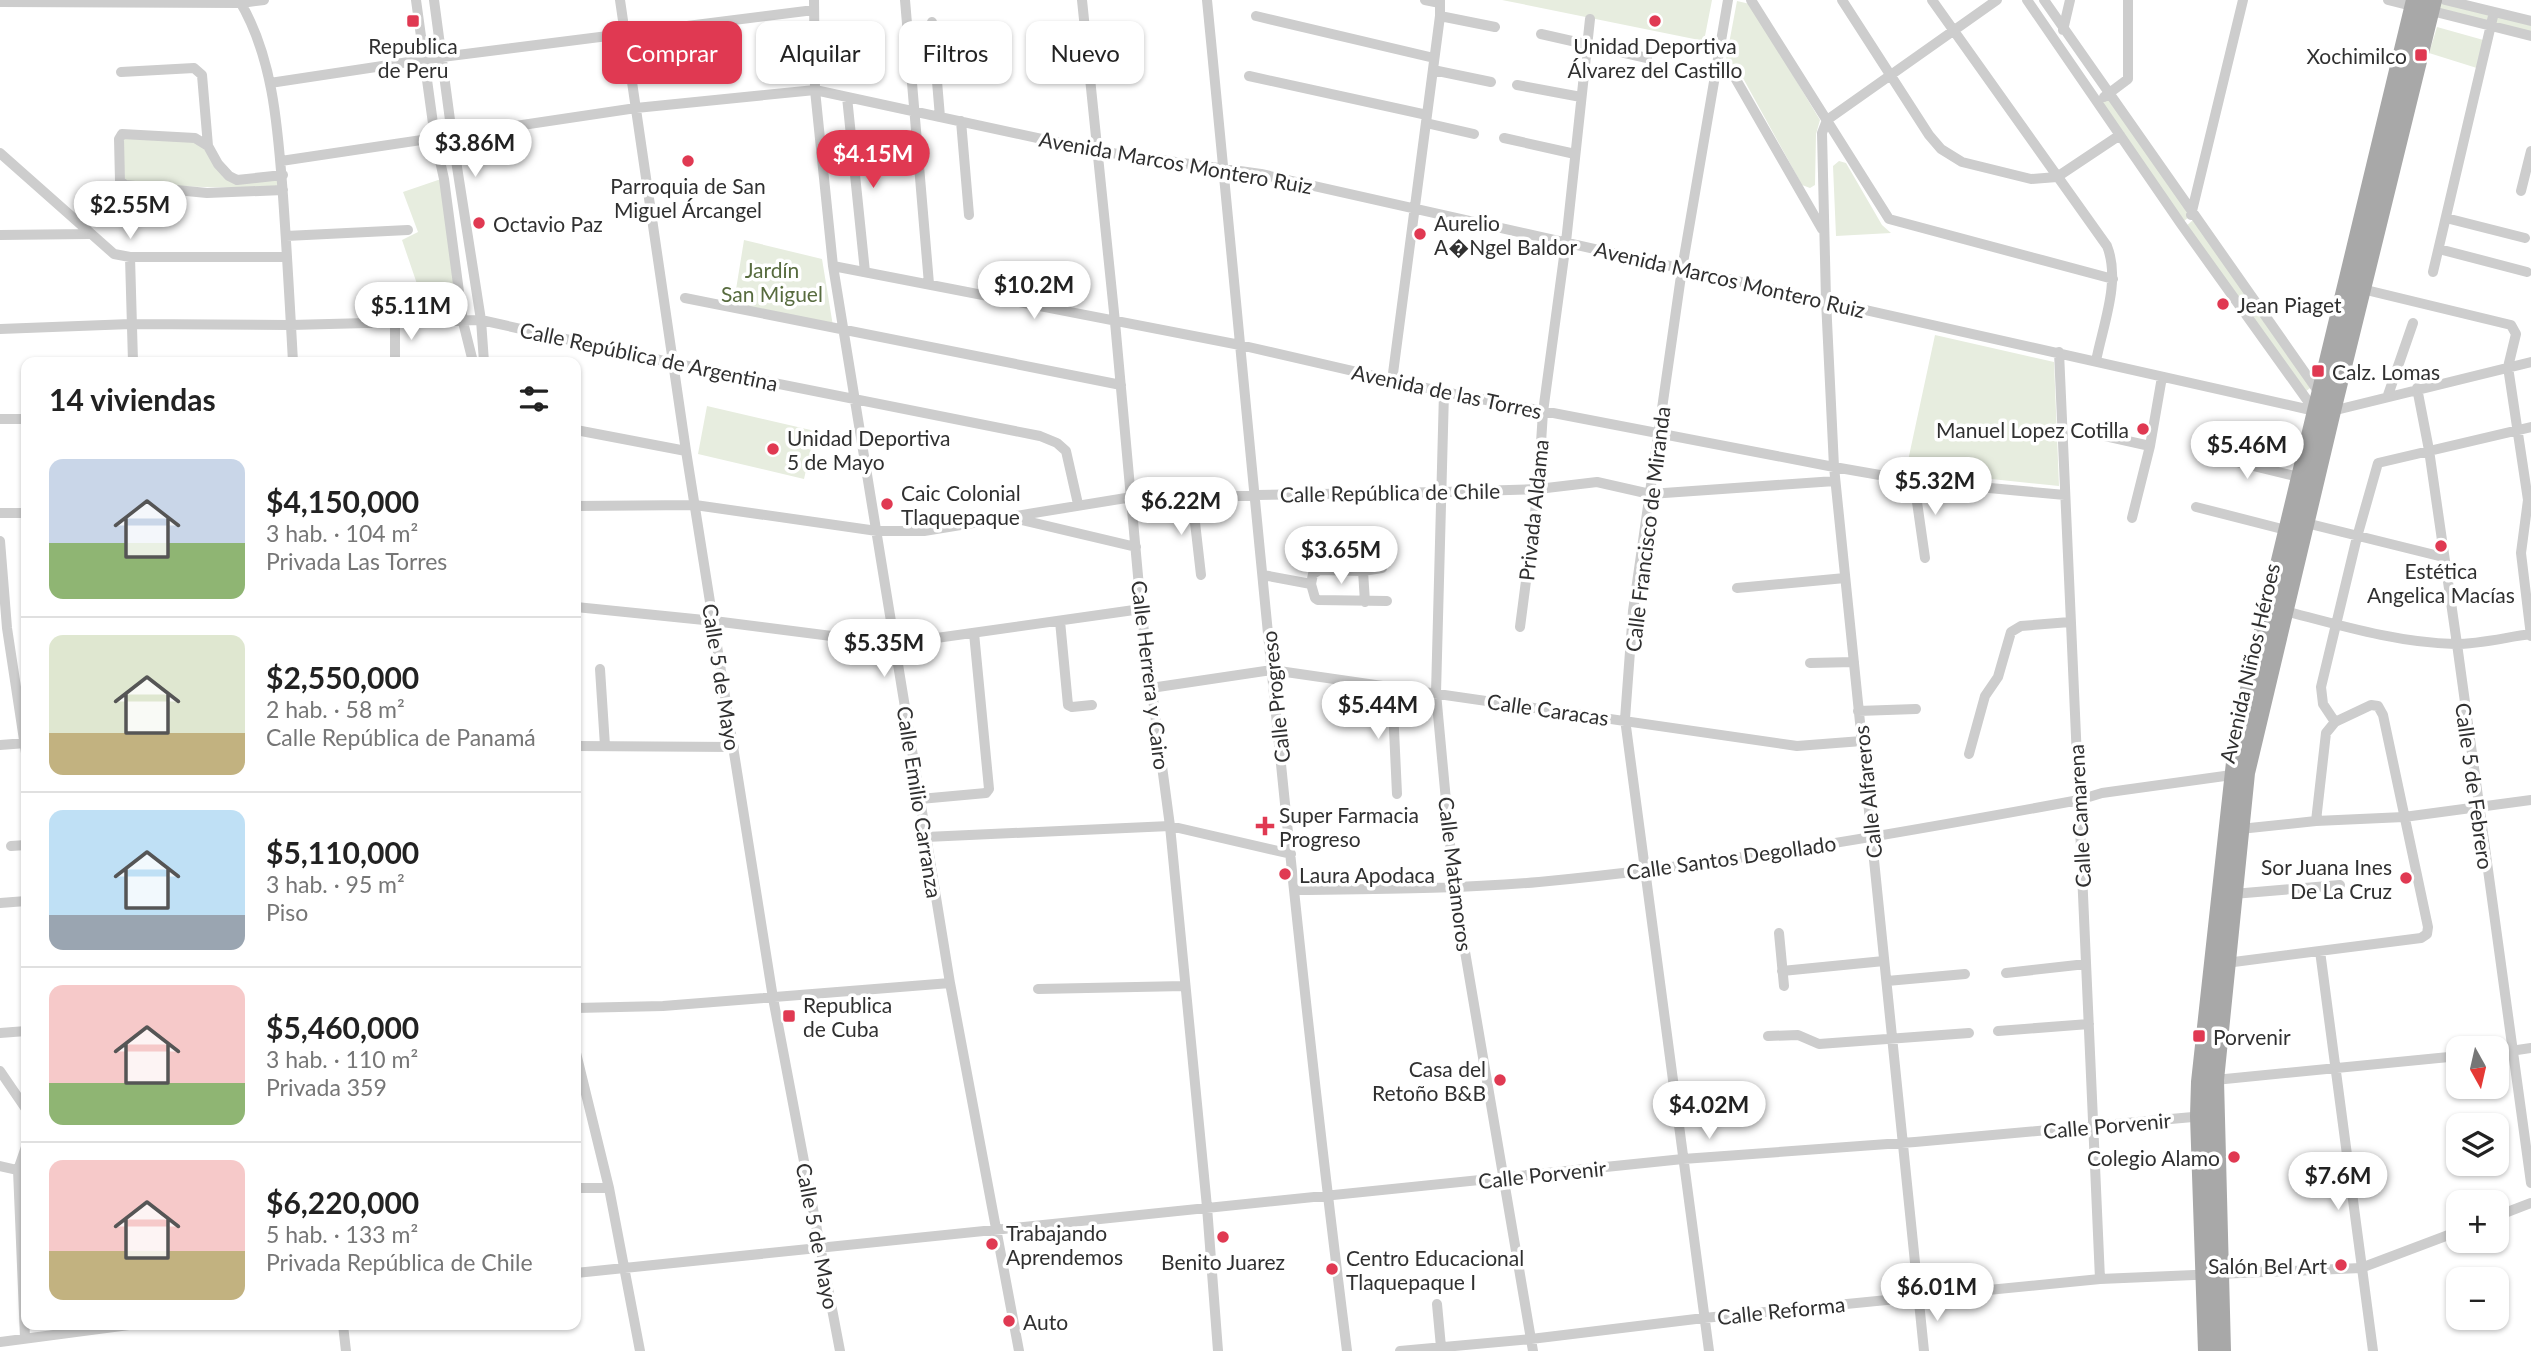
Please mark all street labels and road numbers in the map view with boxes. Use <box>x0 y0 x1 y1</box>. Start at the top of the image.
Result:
street label: Avenida Marcos Montero Ruiz <box>1037 126 1315 198</box>
street label: Avenida Marcos Montero Ruiz <box>1592 236 1868 322</box>
street label: Calle República de Argentina <box>518 316 780 396</box>
street label: Avenida de las Torres <box>1350 359 1544 423</box>
street label: Calle Francisco de Miranda <box>1620 405 1674 653</box>
street label: Privada Aldama <box>1513 438 1553 582</box>
street label: Calle República de Chile <box>1280 478 1500 506</box>
street label: Avenida Niños Héroes <box>2214 561 2284 765</box>
street label: Calle Herrera y Cairo <box>1127 579 1175 771</box>
street label: Calle 5 de Mayo <box>698 602 746 752</box>
street label: Calle Progreso <box>1256 630 1294 764</box>
street label: Calle Caracas <box>1485 688 1611 730</box>
street label: Calle 5 de Febrero <box>2451 701 2499 871</box>
street label: Calle Emilio Carranza <box>892 704 948 900</box>
street label: Calle Alfareros <box>1848 724 1886 860</box>
street label: Calle Camarena <box>2063 744 2095 888</box>
street label: Calle Matamoros <box>1434 795 1478 953</box>
street label: Calle Santos Degollado <box>1625 830 1838 884</box>
street label: Calle Porvenir <box>2042 1107 2172 1143</box>
street label: Calle Porvenir <box>1477 1155 1608 1193</box>
street label: Calle 5 de Mayo <box>792 1161 844 1311</box>
street label: Calle Reforma <box>1716 1291 1846 1329</box>

